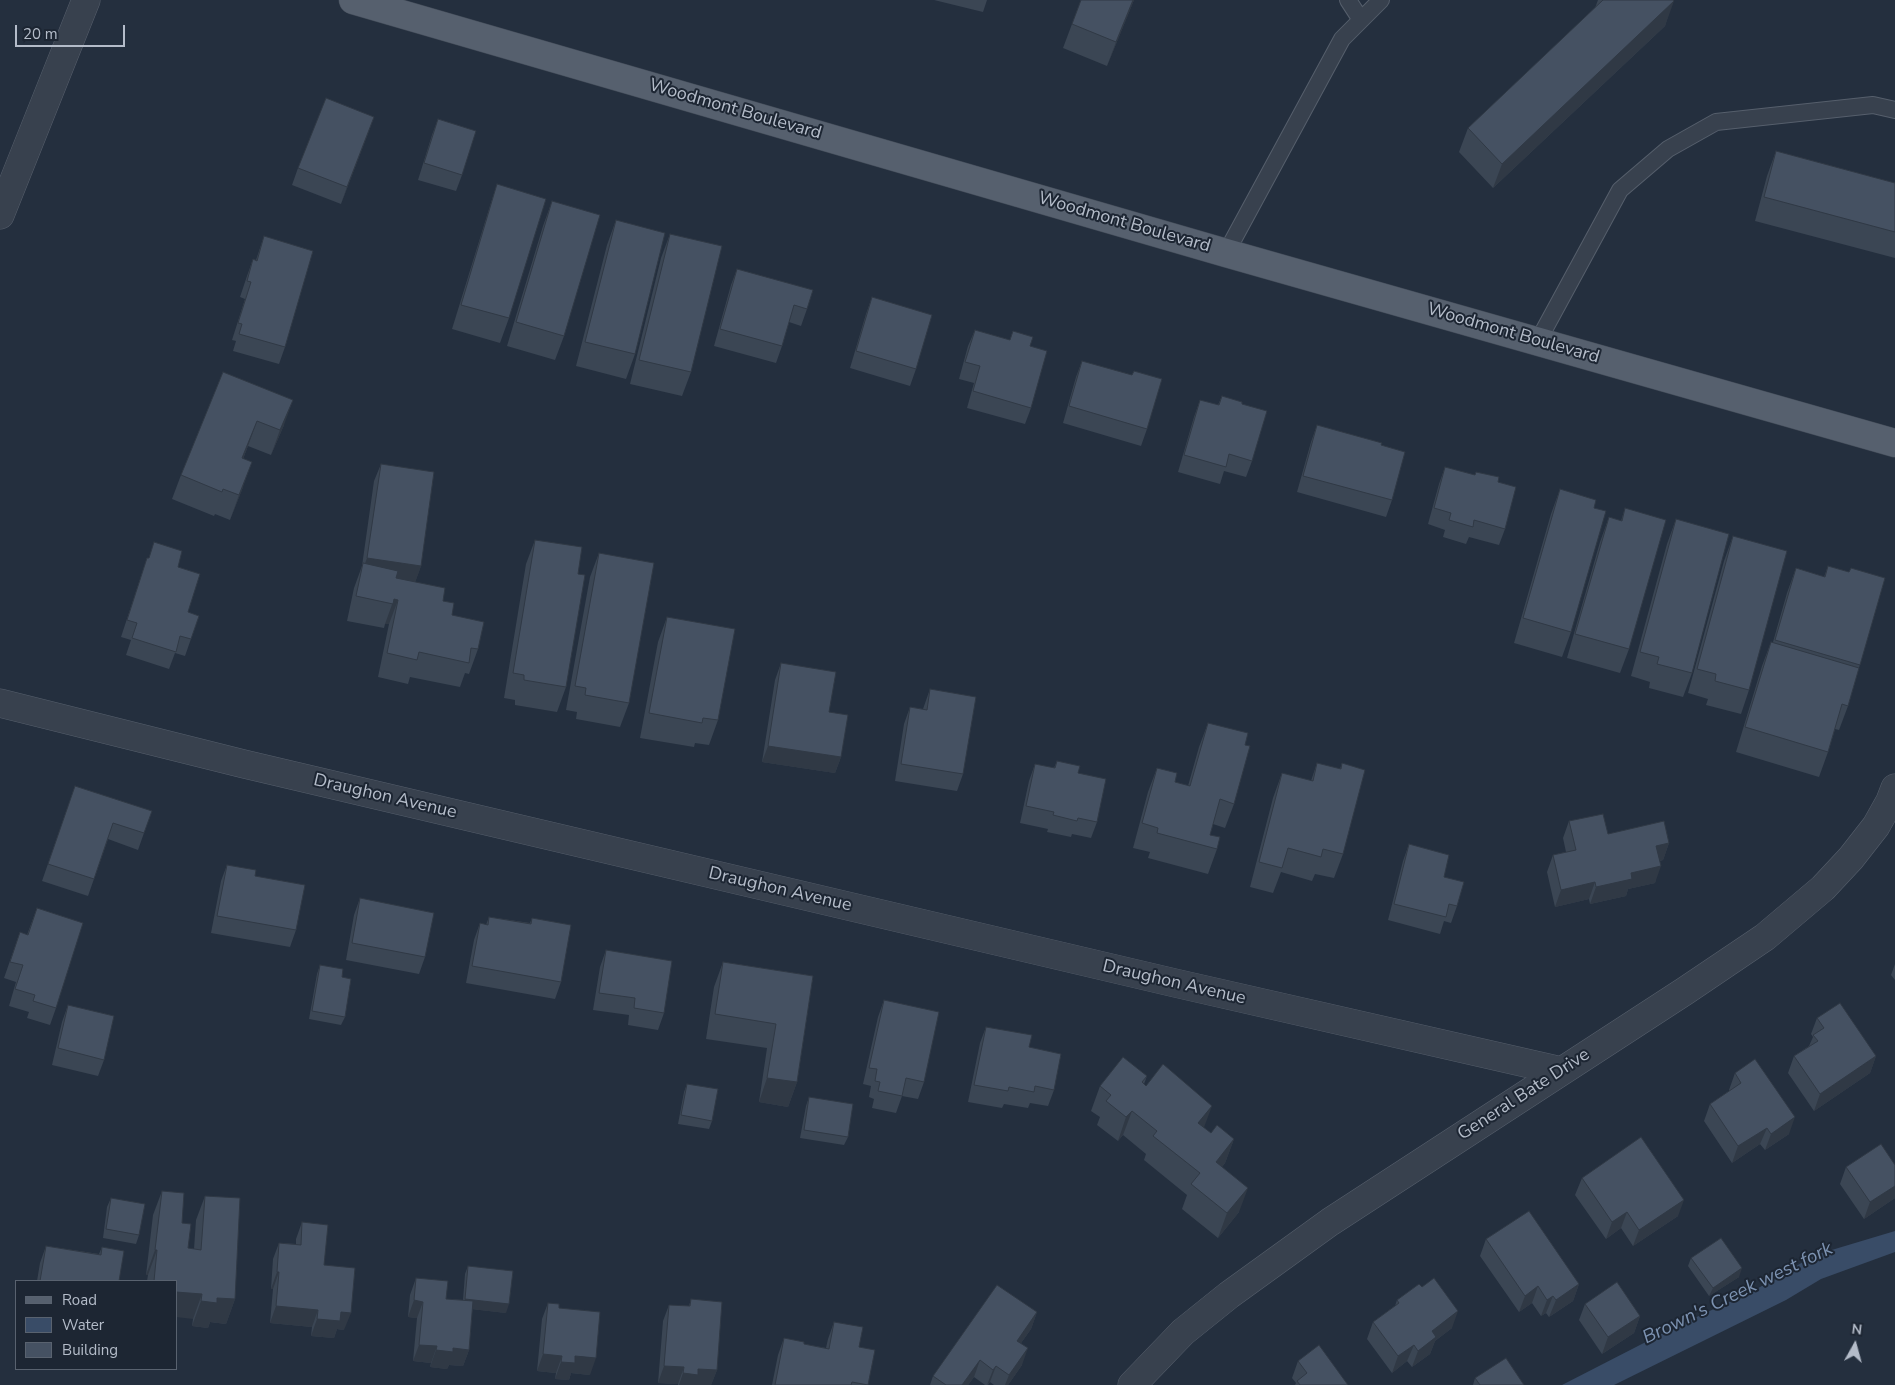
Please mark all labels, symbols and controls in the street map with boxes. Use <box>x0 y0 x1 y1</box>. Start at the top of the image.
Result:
scale bar <box>18 15 128 47</box>
text: 20 m <box>23 24 58 44</box>
street label: Woodmont Boulevard <box>646 75 824 145</box>
street label: Woodmont Boulevard <box>1035 188 1213 258</box>
street label: Woodmont Boulevard <box>1424 299 1602 369</box>
street label: Draughon Avenue <box>311 770 459 824</box>
street label: Draughon Avenue <box>706 863 854 917</box>
street label: Draughon Avenue <box>1100 956 1248 1010</box>
street label: General Bate Drive <box>1454 1044 1594 1146</box>
water label: Brown's Creek west fork <box>1639 1238 1837 1350</box>
legend <box>15 1280 178 1370</box>
text: Road <box>62 1290 97 1310</box>
text: Water <box>62 1315 104 1335</box>
north arrow <box>1830 1320 1880 1370</box>
text: N <box>1851 1320 1863 1340</box>
text: Building <box>62 1340 118 1360</box>

